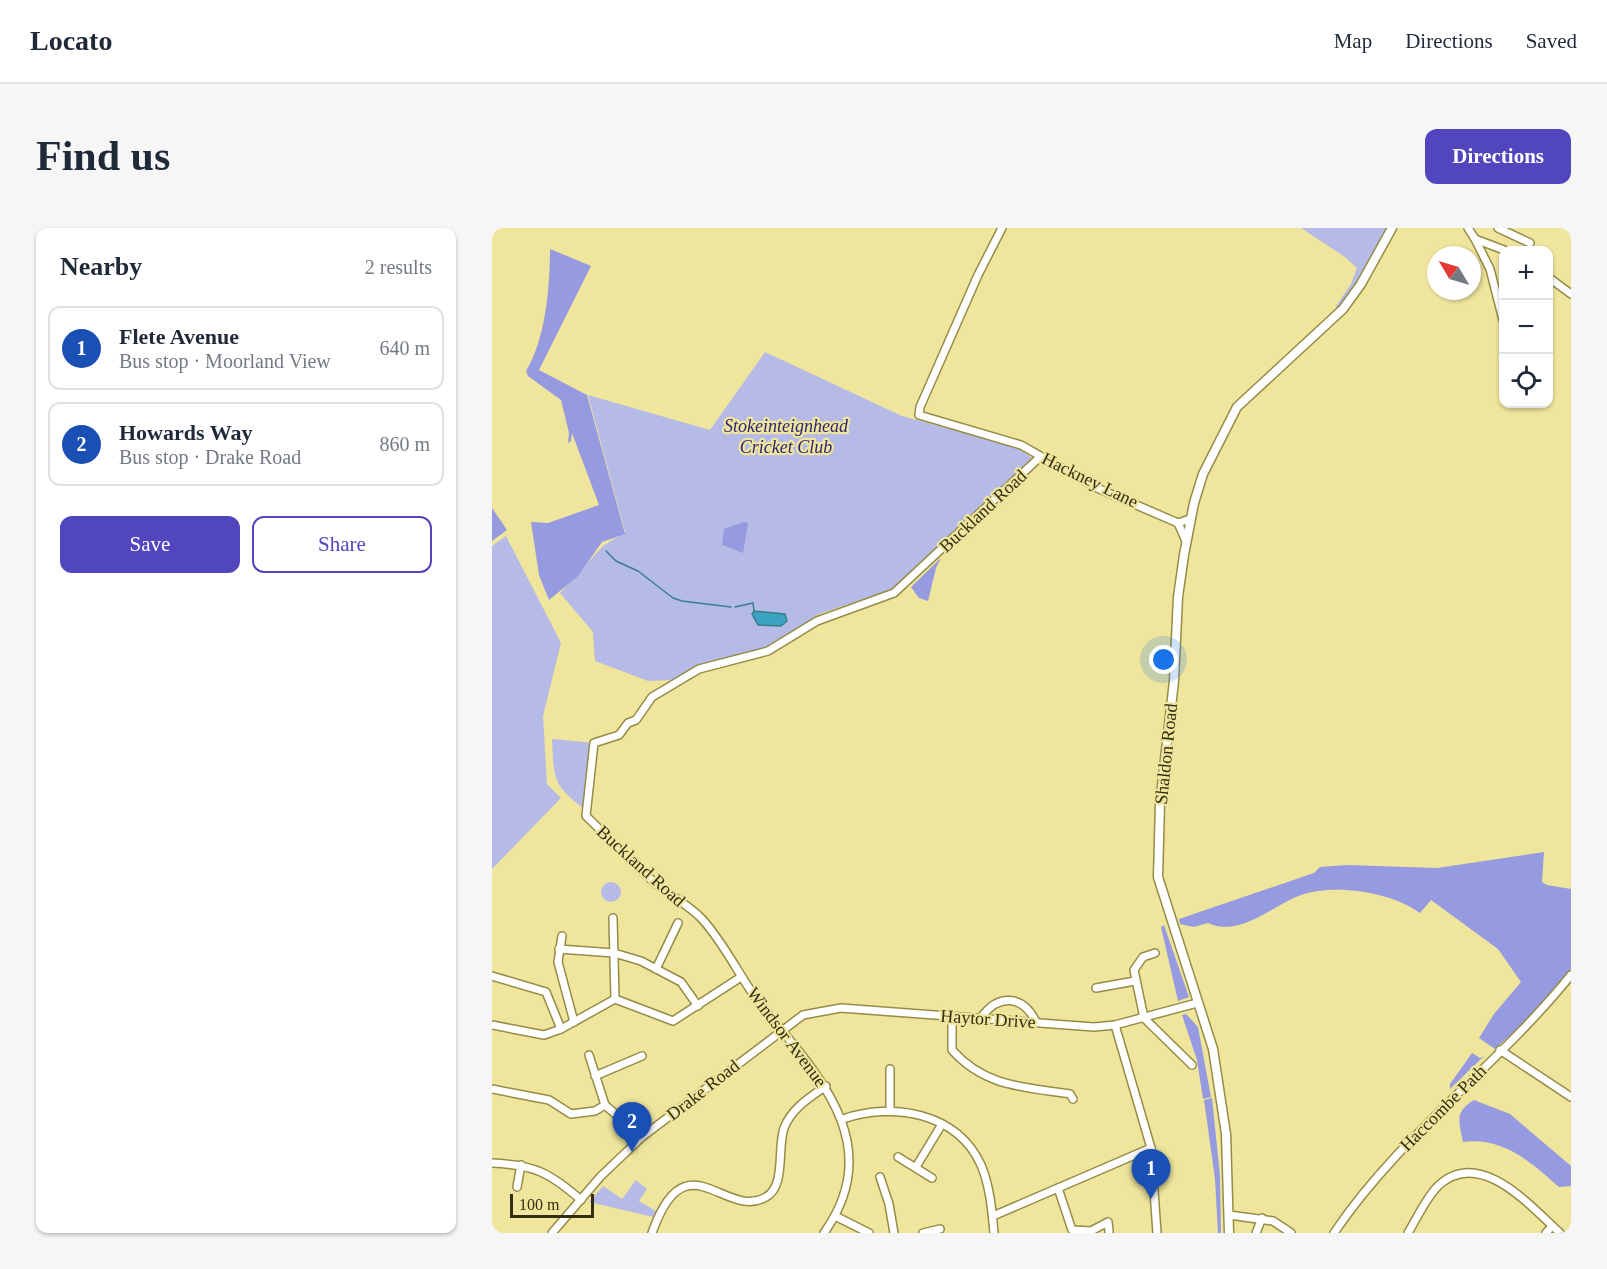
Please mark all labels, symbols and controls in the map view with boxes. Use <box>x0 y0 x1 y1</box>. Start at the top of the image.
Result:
text: Locato <box>30 25 112 56</box>
text: Map <box>1334 29 1372 53</box>
text: Directions <box>1405 29 1493 53</box>
text: Saved <box>1526 29 1577 53</box>
button: Directions <box>1425 129 1571 184</box>
text: Find us <box>36 133 170 179</box>
north arrow <box>1427 246 1481 300</box>
map controls <box>1499 246 1553 408</box>
button: + <box>1499 246 1553 300</box>
text: Nearby <box>60 252 142 281</box>
text: 2 results <box>365 256 432 278</box>
button: − <box>1499 300 1553 354</box>
text: Flete Avenue <box>119 324 239 349</box>
text: 1 <box>77 337 87 359</box>
text: 640 m <box>379 337 430 359</box>
text: Bus stop · Moorland View <box>119 350 331 372</box>
button: locate <box>1499 354 1553 408</box>
park label: Stokeinteignhead Cricket Club <box>724 416 849 457</box>
text: Howards Way <box>119 420 252 445</box>
text: 2 <box>77 433 87 455</box>
text: 860 m <box>379 433 430 455</box>
text: Bus stop · Drake Road <box>119 446 301 468</box>
street label: Hackney Lane <box>1039 448 1141 512</box>
street label: Buckland Road <box>935 466 1031 556</box>
button: Save <box>60 516 240 573</box>
button: Share <box>252 516 432 573</box>
your location <box>1149 645 1178 674</box>
street label: Shaldon Road <box>1151 702 1181 806</box>
street label: Buckland Road <box>593 821 689 911</box>
street label: Windsor Avenue <box>743 983 831 1091</box>
street label: Haytor Drive <box>940 1006 1036 1032</box>
street label: Drake Road <box>663 1056 743 1124</box>
street label: Haccombe Path <box>1396 1061 1490 1155</box>
pin: 2 <box>612 1102 652 1152</box>
pin: 1 <box>1132 1150 1170 1199</box>
scale bar <box>510 1191 594 1218</box>
text: 100 m <box>519 1196 559 1213</box>

